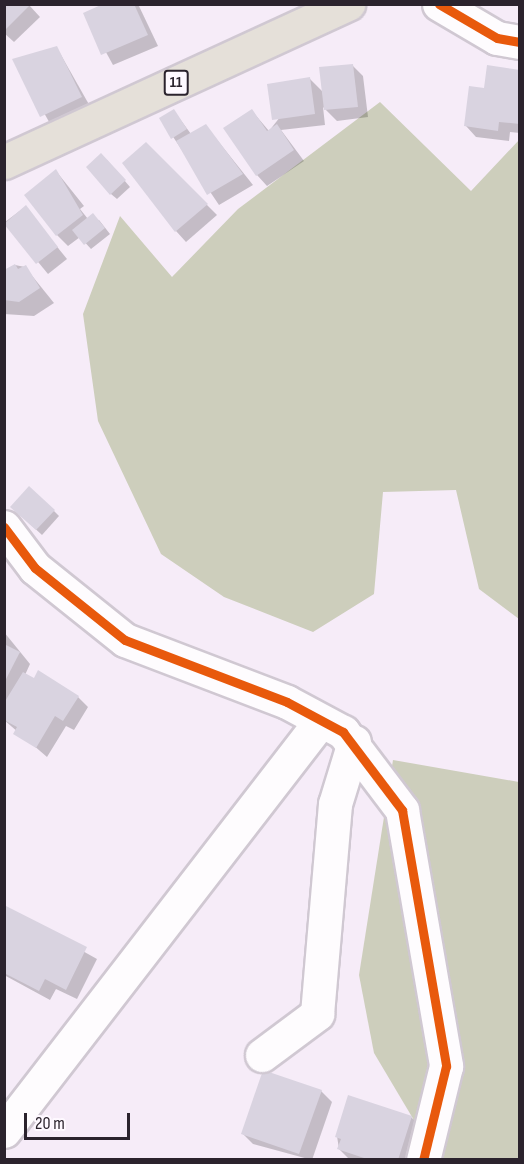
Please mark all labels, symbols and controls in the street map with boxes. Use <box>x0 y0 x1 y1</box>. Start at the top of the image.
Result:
road number: 11 <box>162 70 190 96</box>
scale bar <box>27 1101 134 1139</box>
text: 20 m <box>35 1113 65 1134</box>

